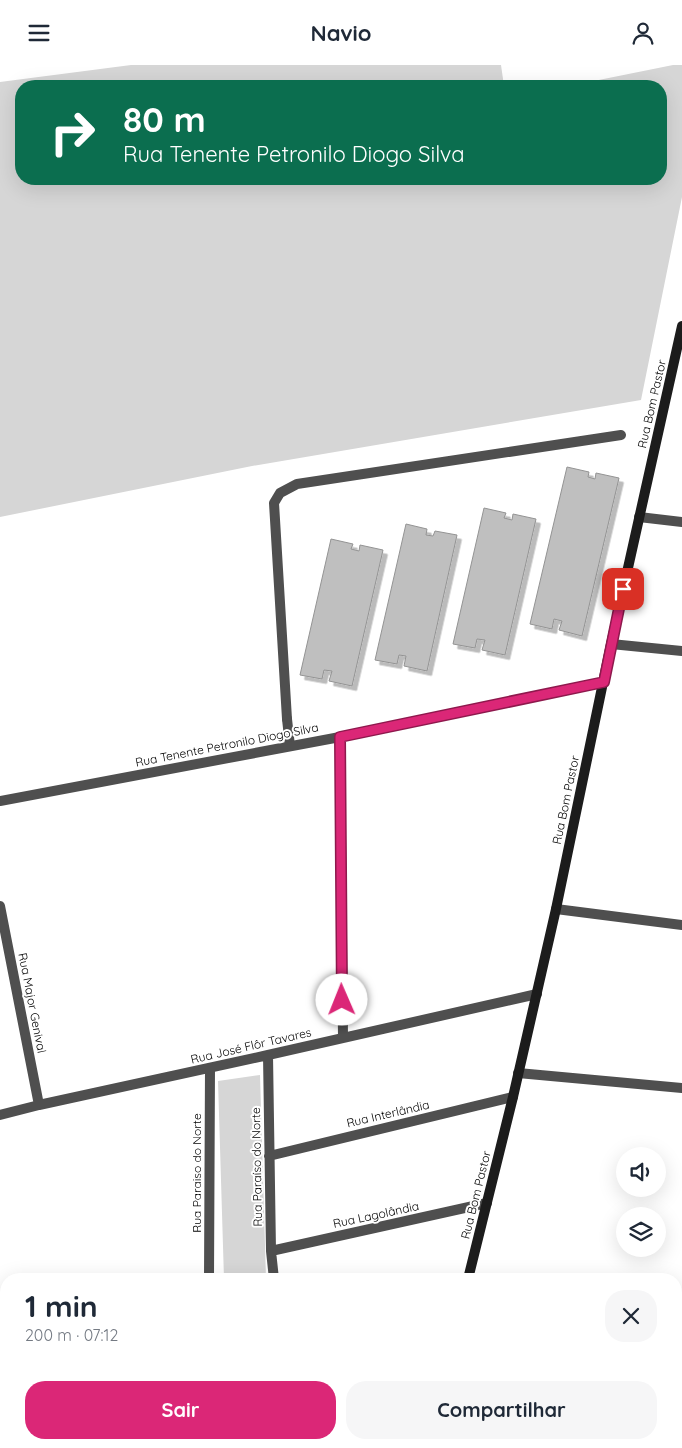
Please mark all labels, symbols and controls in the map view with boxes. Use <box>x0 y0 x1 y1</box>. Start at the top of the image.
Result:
icon: menu <box>25 19 53 47</box>
text: Navio <box>310 19 372 47</box>
icon: person <box>629 19 657 47</box>
text: 80 m <box>123 97 206 141</box>
icon: right <box>40 100 105 165</box>
text: Rua Tenente Petronilo Diogo Silva <box>123 140 465 168</box>
street label: Rua Bom Pastor <box>634 358 669 450</box>
pin <box>602 568 644 610</box>
icon: arrive <box>609 575 637 603</box>
street label: Rua Tenente Petronilo Diogo Silva <box>134 719 320 770</box>
street label: Rua Bom Pastor <box>549 754 582 846</box>
street label: Rua Major Genival <box>15 951 50 1054</box>
position arrow <box>315 973 367 1025</box>
street label: Rua José Flôr Tavares <box>189 1024 313 1067</box>
street label: Rua Interlândia <box>345 1097 431 1130</box>
street label: Rua Paraíso do Norte <box>248 1107 265 1227</box>
street label: Rua Paraiso do Norte <box>189 1113 204 1233</box>
map controls <box>616 1147 666 1257</box>
button: sound <box>616 1147 666 1197</box>
street label: Rua Bom Pastor <box>457 1149 494 1241</box>
street label: Rua Lagolândia <box>332 1198 420 1231</box>
button: layers <box>616 1207 666 1257</box>
text: 1 min <box>25 1287 98 1325</box>
button: close <box>605 1290 657 1342</box>
text: 200 m · 07:12 <box>25 1325 118 1345</box>
button: Sair <box>25 1381 336 1439</box>
button: Compartilhar <box>346 1381 657 1439</box>

